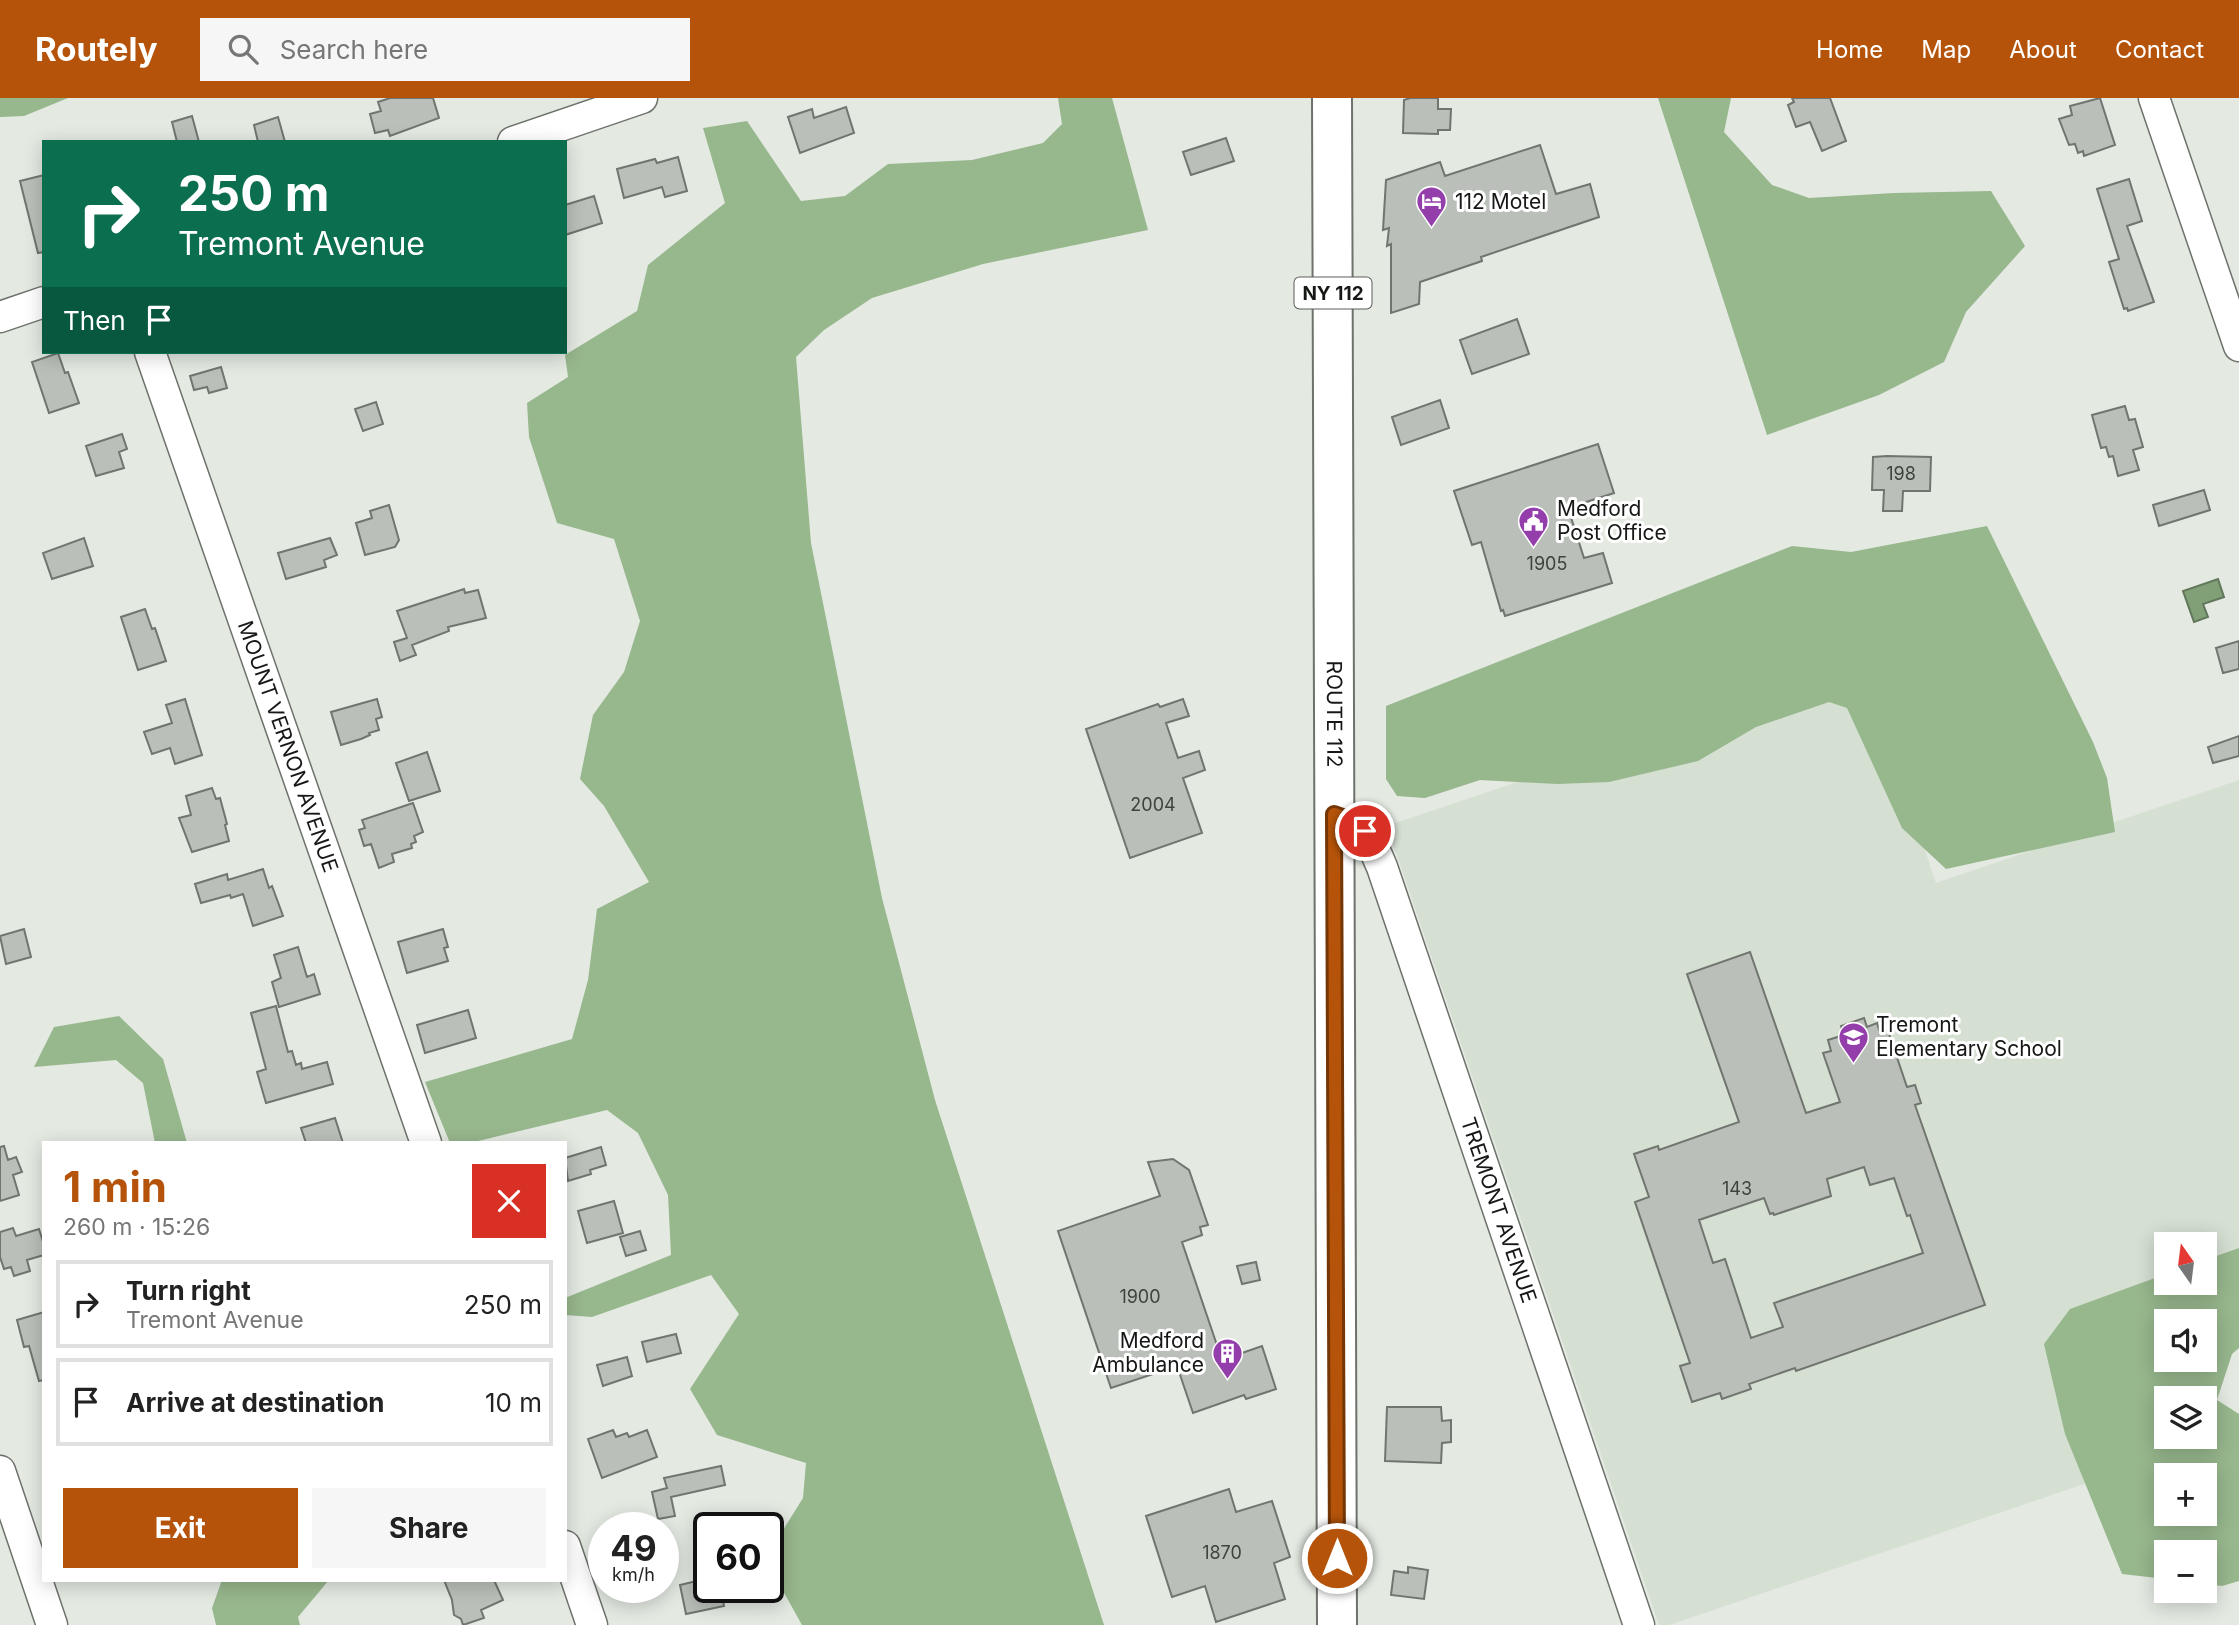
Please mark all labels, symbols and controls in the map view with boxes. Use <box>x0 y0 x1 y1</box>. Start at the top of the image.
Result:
search box <box>200 18 690 81</box>
text: Routely <box>35 29 158 69</box>
icon: search <box>224 30 262 68</box>
text: Search here <box>280 34 428 65</box>
text: Home <box>1816 35 1883 64</box>
text: Map <box>1921 35 1971 64</box>
text: About <box>2009 35 2077 64</box>
text: Contact <box>2115 35 2204 64</box>
text: 250 m <box>178 164 330 223</box>
icon: right <box>63 168 154 259</box>
hotel icon: 112 Motel <box>1415 185 1449 229</box>
place label: 112 Motel <box>1455 189 1546 214</box>
text: Tremont Avenue <box>178 224 425 263</box>
road number: NY 112 <box>1294 278 1372 308</box>
icon: arrive <box>140 301 178 339</box>
text: Then <box>63 305 126 336</box>
house number: 198 <box>1886 463 1916 484</box>
place label: Medford Post Office <box>1557 496 1667 545</box>
public building icon: Medford Post Office <box>1517 504 1551 548</box>
house number: 1905 <box>1527 553 1567 574</box>
street label: MOUNT VERNON AVENUE <box>233 618 344 876</box>
street label: ROUTE 112 <box>1322 660 1347 768</box>
house number: 2004 <box>1130 794 1176 815</box>
pin <box>1335 801 1395 861</box>
icon: arrive <box>1346 812 1384 850</box>
place label: Tremont Elementary School <box>1876 1012 2062 1061</box>
school or university icon: Tremont Elementary School <box>1836 1020 1870 1064</box>
street label: TREMONT AVENUE <box>1456 1114 1542 1306</box>
text: 1 min <box>63 1161 167 1212</box>
button: close <box>472 1164 546 1238</box>
house number: 143 <box>1722 1178 1752 1199</box>
text: 260 m · 15:26 <box>63 1213 210 1241</box>
north arrow <box>2154 1232 2217 1295</box>
map controls <box>2154 1232 2217 1603</box>
text: Turn right <box>126 1275 251 1306</box>
icon: right <box>67 1285 105 1323</box>
house number: 1900 <box>1119 1286 1161 1307</box>
text: 250 m <box>464 1289 542 1320</box>
text: Tremont Avenue <box>126 1306 304 1334</box>
button: sound <box>2154 1309 2217 1372</box>
place label: Medford Ambulance <box>1092 1328 1204 1377</box>
building icon: Medford Ambulance <box>1210 1336 1244 1380</box>
icon: arrive <box>67 1383 105 1421</box>
button: layers <box>2154 1386 2217 1449</box>
text: Arrive at destination <box>126 1387 385 1418</box>
text: 10 m <box>485 1387 542 1418</box>
button: + <box>2154 1463 2217 1526</box>
button: Exit <box>63 1488 298 1568</box>
button: Share <box>312 1488 546 1568</box>
speed limit sign: 60 <box>693 1512 784 1603</box>
position arrow <box>1300 1521 1374 1595</box>
text: 49 <box>610 1527 657 1569</box>
button: − <box>2154 1540 2217 1603</box>
house number: 1870 <box>1202 1542 1242 1563</box>
text: km/h <box>612 1564 655 1585</box>

